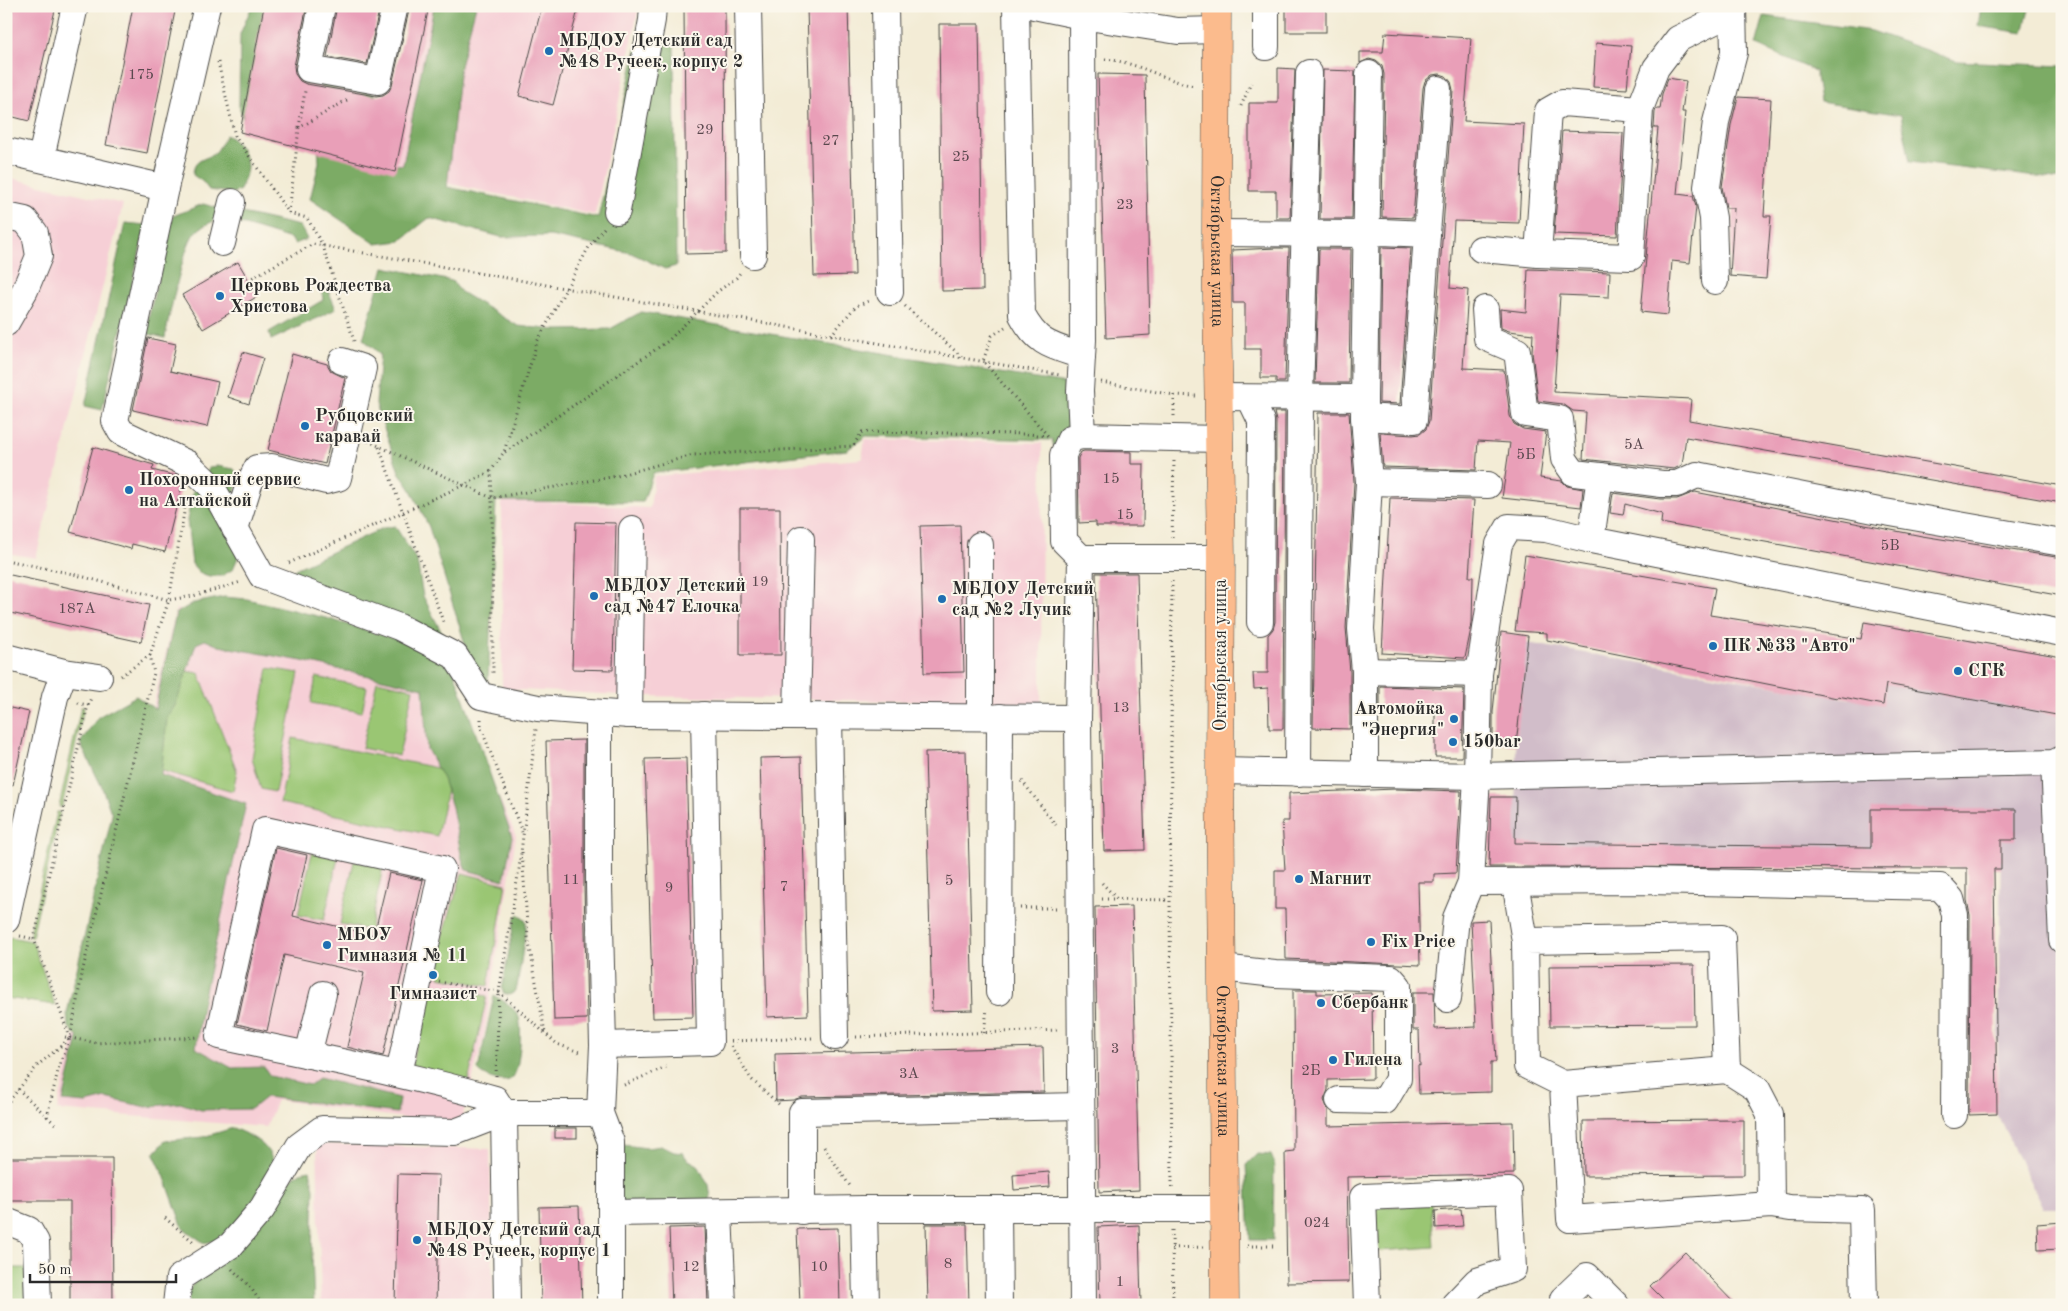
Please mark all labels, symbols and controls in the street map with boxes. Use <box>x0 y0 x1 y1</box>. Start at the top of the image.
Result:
place label: МБДОУ Детский сад №48 Ручеек, корпус 2 <box>559 32 743 71</box>
marker: МБДОУ Детский сад №48 Ручеек, корпус 2 <box>543 45 555 57</box>
house number: 175 <box>128 68 154 83</box>
house number: 29 <box>696 123 714 138</box>
house number: 27 <box>822 134 840 149</box>
house number: 25 <box>952 150 970 165</box>
street label: Октябрьская улица <box>1207 175 1226 327</box>
house number: 23 <box>1116 198 1134 213</box>
place label: Церковь Рождества Христова <box>230 277 392 316</box>
marker: Церковь Рождества Христова <box>214 290 226 302</box>
place label: Рубцовский каравай <box>315 407 413 446</box>
marker: Рубцовский каравай <box>299 420 311 432</box>
house number: 5А <box>1624 438 1645 453</box>
house number: 5Б <box>1516 448 1536 463</box>
place label: Похоронный сервис на Алтайской <box>139 471 301 510</box>
house number: 15 <box>1102 472 1120 487</box>
marker: Похоронный сервис на Алтайской <box>123 484 135 496</box>
house number: 15 <box>1116 508 1134 523</box>
house number: 5В <box>1880 539 1900 554</box>
house number: 19 <box>751 575 769 590</box>
place label: МБДОУ Детский сад №47 Елочка <box>604 577 746 616</box>
street label: Октябрьская улица <box>1212 579 1230 731</box>
place label: МБДОУ Детский сад №2 Лучик <box>952 580 1094 619</box>
marker: МБДОУ Детский сад №47 Елочка <box>588 590 600 602</box>
marker: МБДОУ Детский сад №2 Лучик <box>936 593 948 605</box>
house number: 187А <box>58 602 96 617</box>
place label: ПК №33 "Авто" <box>1723 637 1856 655</box>
marker: ПК №33 "Авто" <box>1707 640 1719 652</box>
place label: СГК <box>1968 662 2005 680</box>
marker: СГК <box>1952 665 1964 677</box>
place label: Автомойка "Энергия" <box>1354 700 1444 739</box>
house number: 13 <box>1112 701 1130 716</box>
marker: Автомойка "Энергия" <box>1448 713 1460 725</box>
place label: 150bar <box>1463 733 1521 751</box>
marker: 150bar <box>1447 736 1459 748</box>
place label: Магнит <box>1309 870 1372 888</box>
house number: 11 <box>562 873 580 888</box>
marker: Магнит <box>1293 873 1305 885</box>
house number: 5 <box>945 874 953 889</box>
house number: 7 <box>780 880 788 895</box>
house number: 9 <box>665 881 673 896</box>
place label: МБОУ Гимназия № 11 <box>337 926 468 965</box>
place label: Fix Price <box>1381 933 1455 951</box>
marker: Fix Price <box>1365 936 1377 948</box>
marker: МБОУ Гимназия № 11 <box>321 939 333 951</box>
marker: Гимназист <box>427 969 439 981</box>
place label: Гимназист <box>389 985 477 1003</box>
street label: Октябрьская улица <box>1213 985 1232 1137</box>
place label: Сбербанк <box>1331 994 1409 1012</box>
marker: Сбербанк <box>1315 997 1327 1009</box>
house number: 3 <box>1111 1042 1119 1057</box>
place label: Гилена <box>1343 1051 1402 1069</box>
marker: Гилена <box>1327 1054 1339 1066</box>
house number: 2Б <box>1301 1064 1321 1079</box>
house number: 3А <box>899 1067 920 1082</box>
house number: 024 <box>1304 1216 1330 1231</box>
place label: МБДОУ Детский сад №48 Ручеек, корпус 1 <box>427 1221 611 1260</box>
marker: МБДОУ Детский сад №48 Ручеек, корпус 1 <box>411 1234 423 1246</box>
scale bar <box>30 1251 176 1283</box>
house number: 8 <box>944 1257 952 1272</box>
house number: 12 <box>682 1260 700 1275</box>
house number: 10 <box>810 1260 828 1275</box>
text: 50 m <box>38 1263 72 1278</box>
house number: 1 <box>1116 1275 1124 1290</box>

